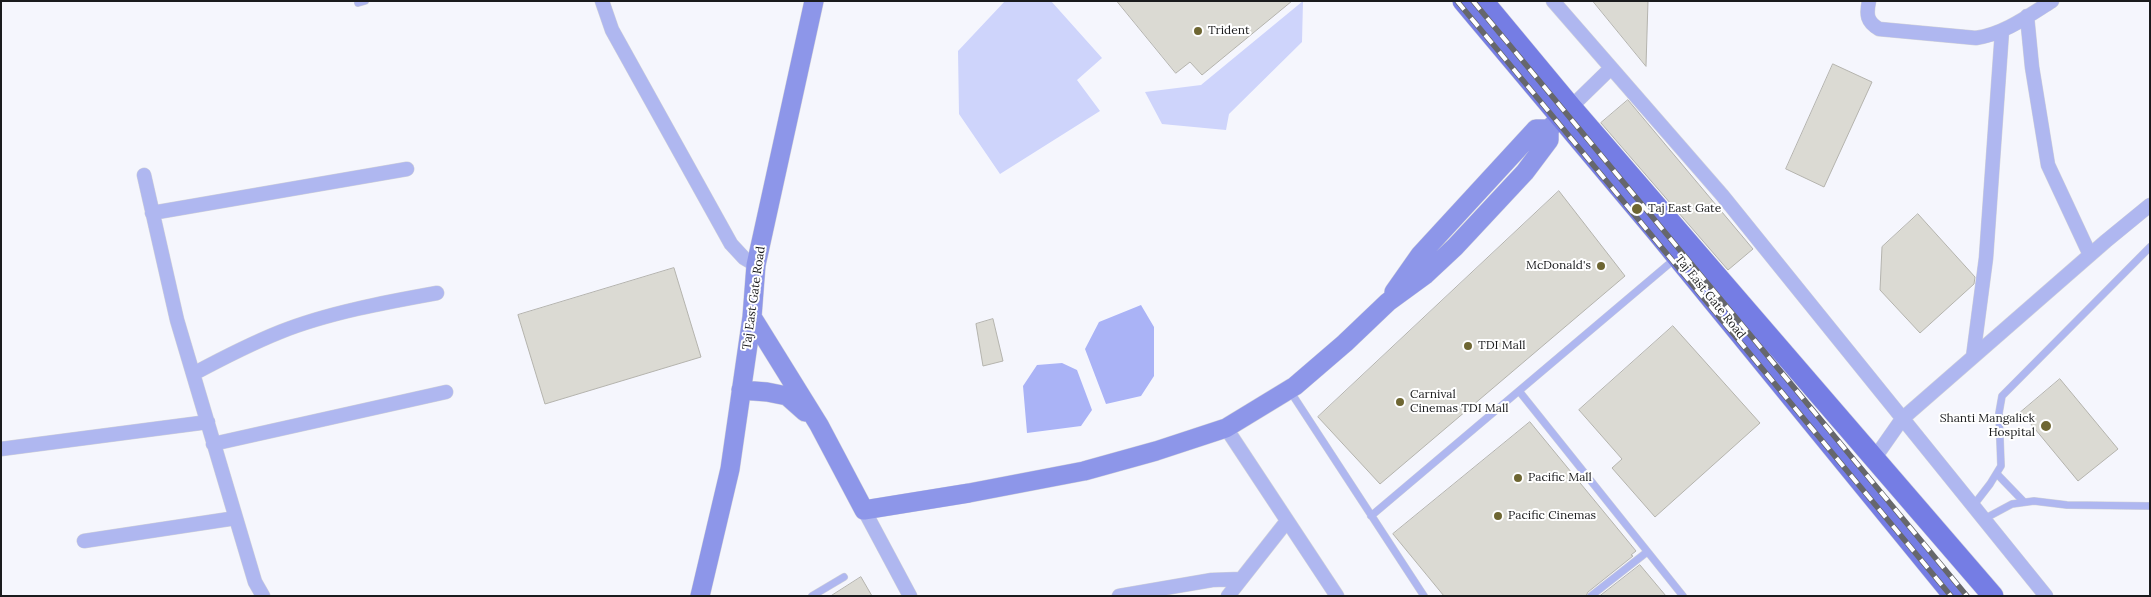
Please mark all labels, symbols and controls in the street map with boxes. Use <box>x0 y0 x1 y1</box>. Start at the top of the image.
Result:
place label: Trident <box>1208 24 1250 38</box>
marker: Trident <box>1192 25 1204 37</box>
marker: Taj East Gate <box>1630 202 1644 216</box>
place label: Taj East Gate <box>1648 202 1721 216</box>
street label: Taj East Gate Road <box>740 245 768 351</box>
street label: Taj East Gate Road <box>1672 252 1748 342</box>
place label: McDonald's <box>1526 259 1591 273</box>
marker: McDonald's <box>1595 260 1607 272</box>
place label: TDI Mall <box>1478 339 1525 353</box>
marker: TDI Mall <box>1462 340 1474 352</box>
place label: Carnival Cinemas TDI Mall <box>1410 388 1509 416</box>
marker: Carnival Cinemas TDI Mall <box>1394 396 1406 408</box>
place label: Shanti Mangalick Hospital <box>1940 412 2035 440</box>
marker: Shanti Mangalick Hospital <box>2039 419 2053 433</box>
place label: Pacific Mall <box>1528 471 1592 485</box>
marker: Pacific Mall <box>1512 472 1524 484</box>
place label: Pacific Cinemas <box>1508 509 1596 523</box>
marker: Pacific Cinemas <box>1492 510 1504 522</box>

